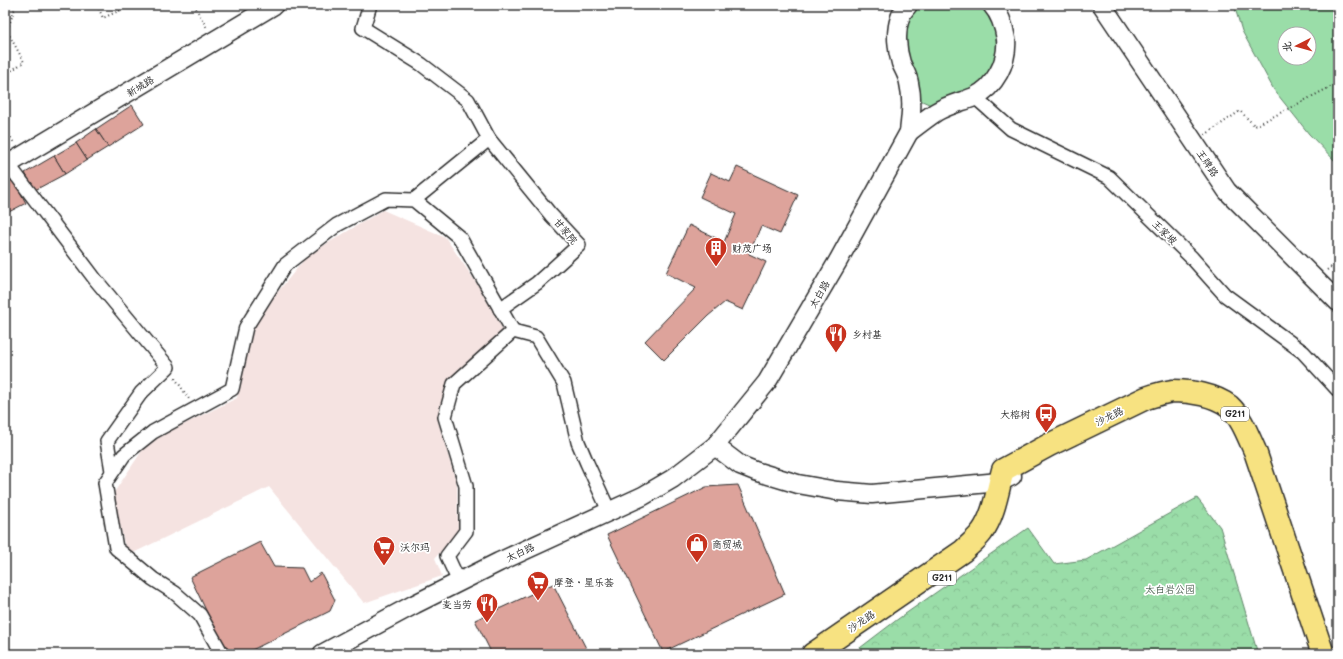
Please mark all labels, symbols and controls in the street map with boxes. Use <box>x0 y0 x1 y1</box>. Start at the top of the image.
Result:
north arrow <box>1277 26 1317 66</box>
text: 北 <box>1279 41 1295 53</box>
street label: 新城路 <box>124 72 156 100</box>
street label: 王牌路 <box>1194 147 1222 179</box>
street label: 甘家院 <box>551 215 581 247</box>
street label: 王家坡 <box>1149 217 1181 247</box>
building icon: 财茂广场 <box>703 235 729 268</box>
place label: 财茂广场 <box>732 241 772 255</box>
street label: 太白路 <box>805 278 833 310</box>
restaurant icon: 乡村基 <box>823 321 849 354</box>
place label: 乡村基 <box>852 327 882 341</box>
bus stop icon: 大榕树 <box>1033 401 1059 434</box>
street label: 沙龙路 <box>1092 403 1126 429</box>
place label: 大榕树 <box>1000 407 1030 421</box>
road number: G211 <box>1221 407 1249 421</box>
shop icon: 商贸城 <box>684 531 710 564</box>
supermarket icon: 沃尔玛 <box>371 534 397 567</box>
place label: 商贸城 <box>712 537 742 551</box>
street label: 太白路 <box>503 539 537 565</box>
place label: 沃尔玛 <box>400 540 430 554</box>
supermarket icon: 摩登・星乐荟 <box>525 569 551 602</box>
road number: G211 <box>928 571 956 585</box>
place label: 摩登・星乐荟 <box>554 575 614 589</box>
park label: 太白岩公园 <box>1145 582 1195 596</box>
restaurant icon: 麦当劳 <box>474 591 500 624</box>
place label: 麦当劳 <box>442 597 472 611</box>
street label: 沙龙路 <box>845 607 877 635</box>

